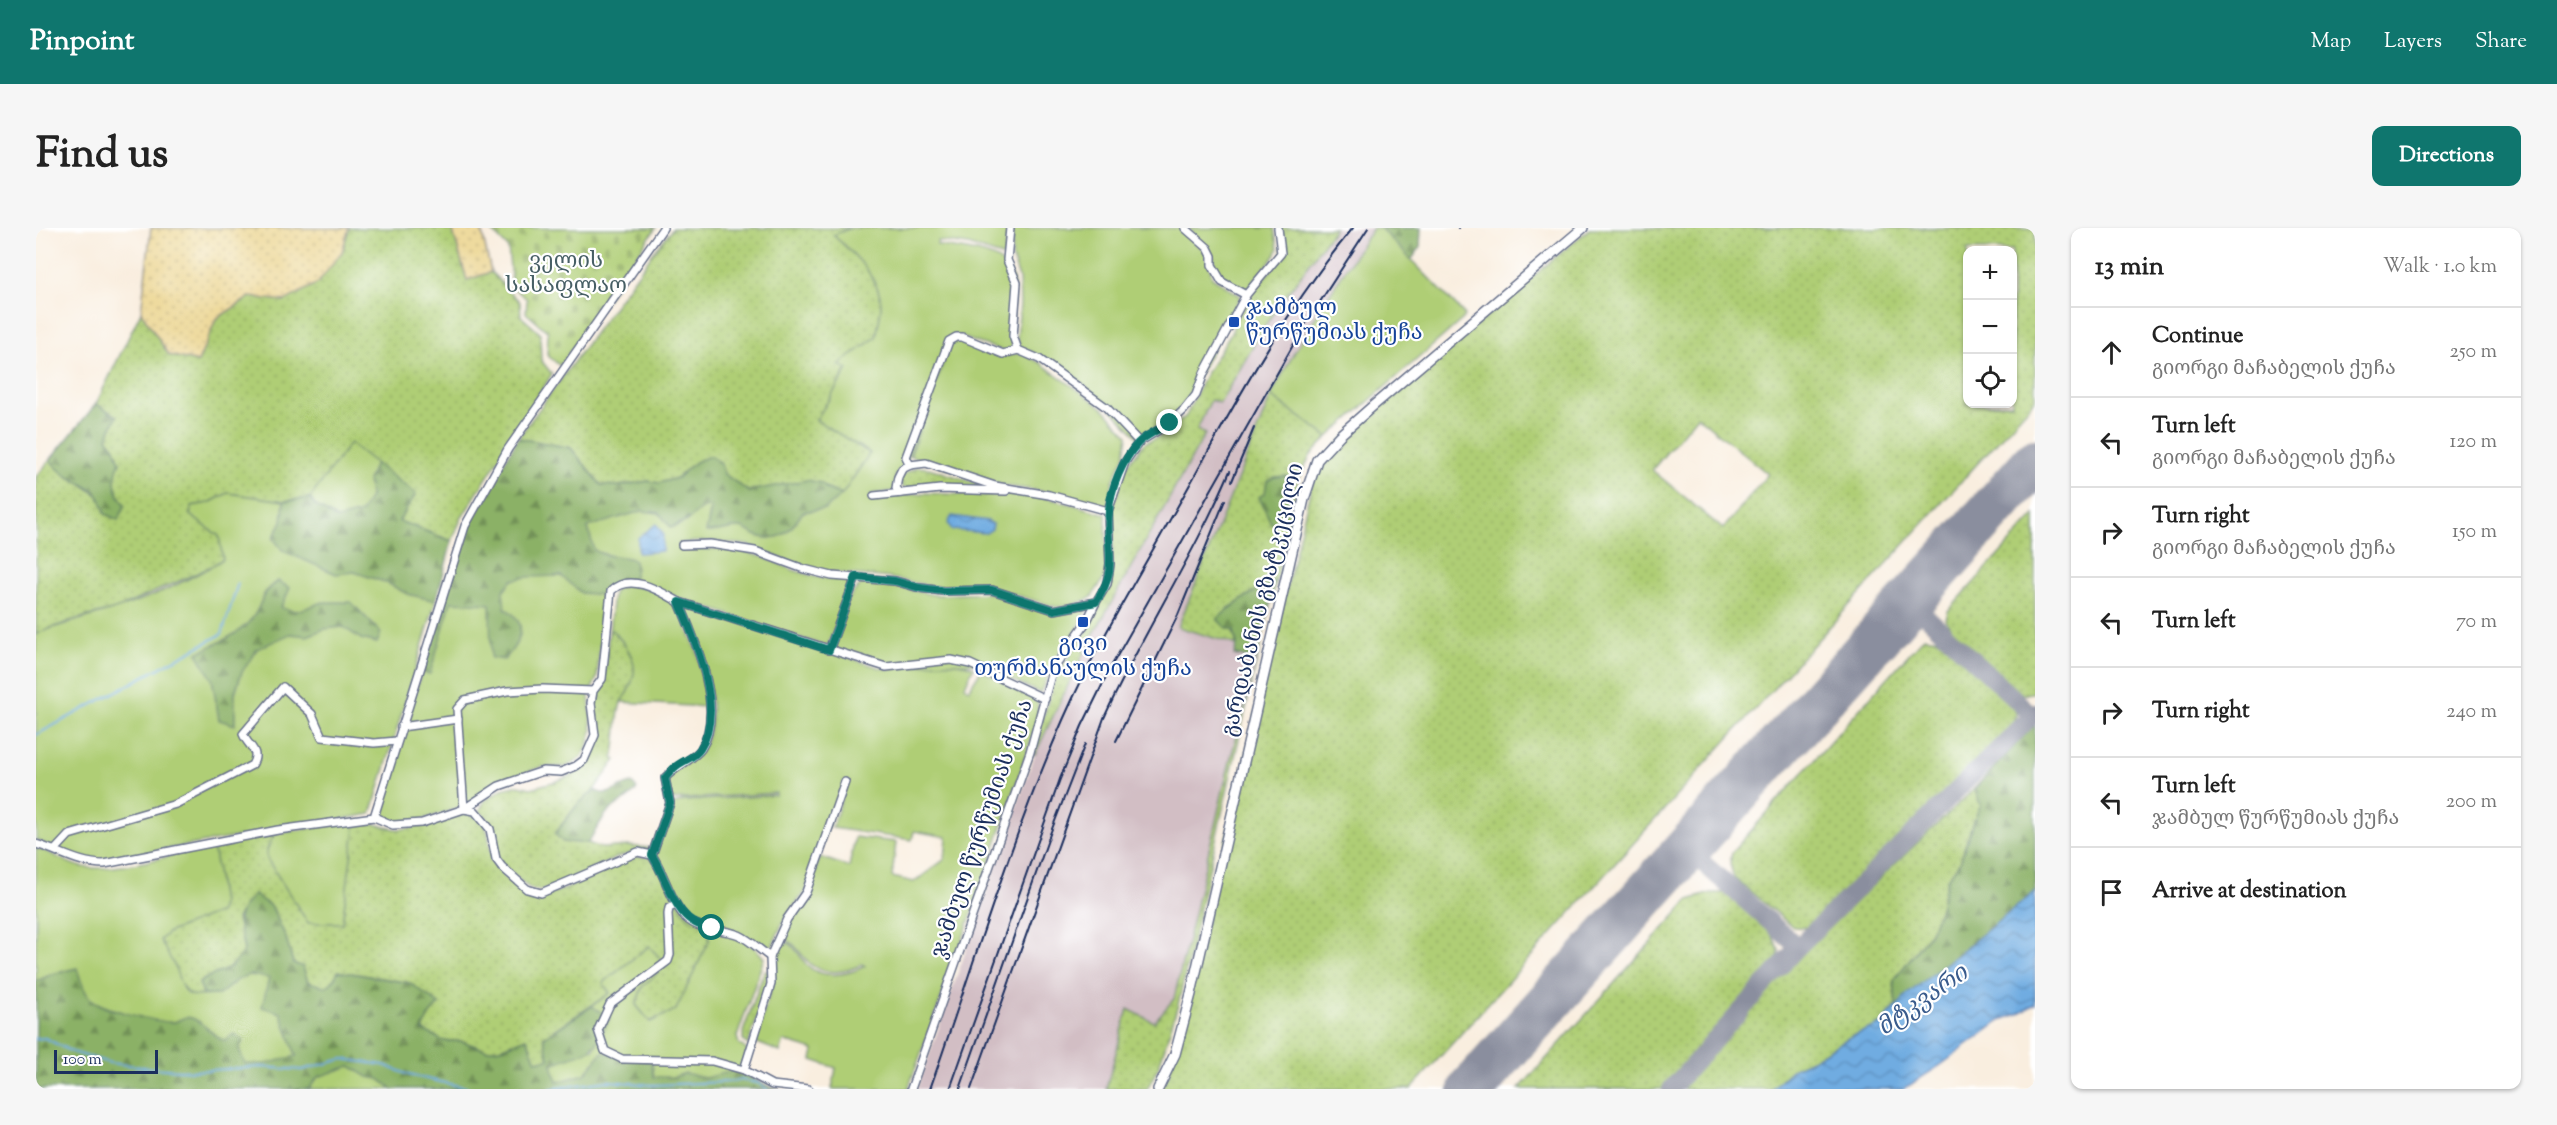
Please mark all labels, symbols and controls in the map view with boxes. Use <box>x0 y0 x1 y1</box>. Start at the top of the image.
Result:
text: Pinpoint <box>30 22 134 62</box>
text: Map <box>2311 27 2351 57</box>
text: Layers <box>2384 27 2442 57</box>
text: Share <box>2475 27 2527 57</box>
text: Find us <box>36 126 168 186</box>
button: Directions <box>2372 126 2521 186</box>
park label: ველის სასაფლაო <box>505 246 627 303</box>
map controls <box>1963 246 2017 408</box>
button: + <box>1963 246 2017 300</box>
text: 13 min <box>2095 249 2164 286</box>
text: Walk · 1.0 km <box>2383 253 2497 282</box>
place label: ჯამბულ წურწუმიას ქუჩა <box>1246 293 1422 350</box>
button: − <box>1963 300 2017 354</box>
marker: ჯამბულ წურწუმიას ქუჩა <box>1227 315 1241 329</box>
text: Continue <box>2152 321 2243 353</box>
icon: ahead <box>2095 336 2128 369</box>
text: 250 m <box>2449 338 2497 367</box>
button: locate <box>1963 354 2017 408</box>
text: გიორგი მაჩაბელის ქუჩა <box>2152 355 2396 384</box>
route end <box>1156 409 1182 435</box>
text: Turn left <box>2152 411 2235 443</box>
icon: left <box>2095 426 2128 459</box>
text: 120 m <box>2449 428 2497 457</box>
text: გიორგი მაჩაბელის ქუჩა <box>2152 445 2396 474</box>
street label: გარდაბანის გზატკეცილი <box>1214 460 1314 740</box>
text: Turn right <box>2152 501 2249 533</box>
icon: right <box>2095 516 2128 549</box>
text: 150 m <box>2452 518 2497 547</box>
text: გიორგი მაჩაბელის ქუჩა <box>2152 535 2396 564</box>
icon: left <box>2095 606 2128 639</box>
text: Turn left <box>2152 606 2235 638</box>
text: 70 m <box>2456 608 2497 637</box>
marker: გივი თურმანაულის ქუჩა <box>1076 615 1090 629</box>
place label: გივი თურმანაულის ქუჩა <box>974 629 1192 686</box>
street label: ჯამბულ წურწუმიას ქუჩა <box>924 695 1042 963</box>
icon: right <box>2095 696 2128 729</box>
text: Turn right <box>2152 696 2249 728</box>
text: 240 m <box>2446 698 2497 727</box>
text: Turn left <box>2152 771 2235 803</box>
icon: left <box>2095 786 2128 819</box>
text: 200 m <box>2446 788 2497 817</box>
text: ჯამბულ წურწუმიას ქუჩა <box>2152 805 2399 834</box>
icon: arrive <box>2095 876 2128 909</box>
text: Arrive at destination <box>2152 876 2347 908</box>
route start <box>698 914 724 940</box>
water label: მტკვარი <box>1871 956 1976 1045</box>
scale bar <box>54 1047 158 1074</box>
text: 100 m <box>63 1049 102 1072</box>

